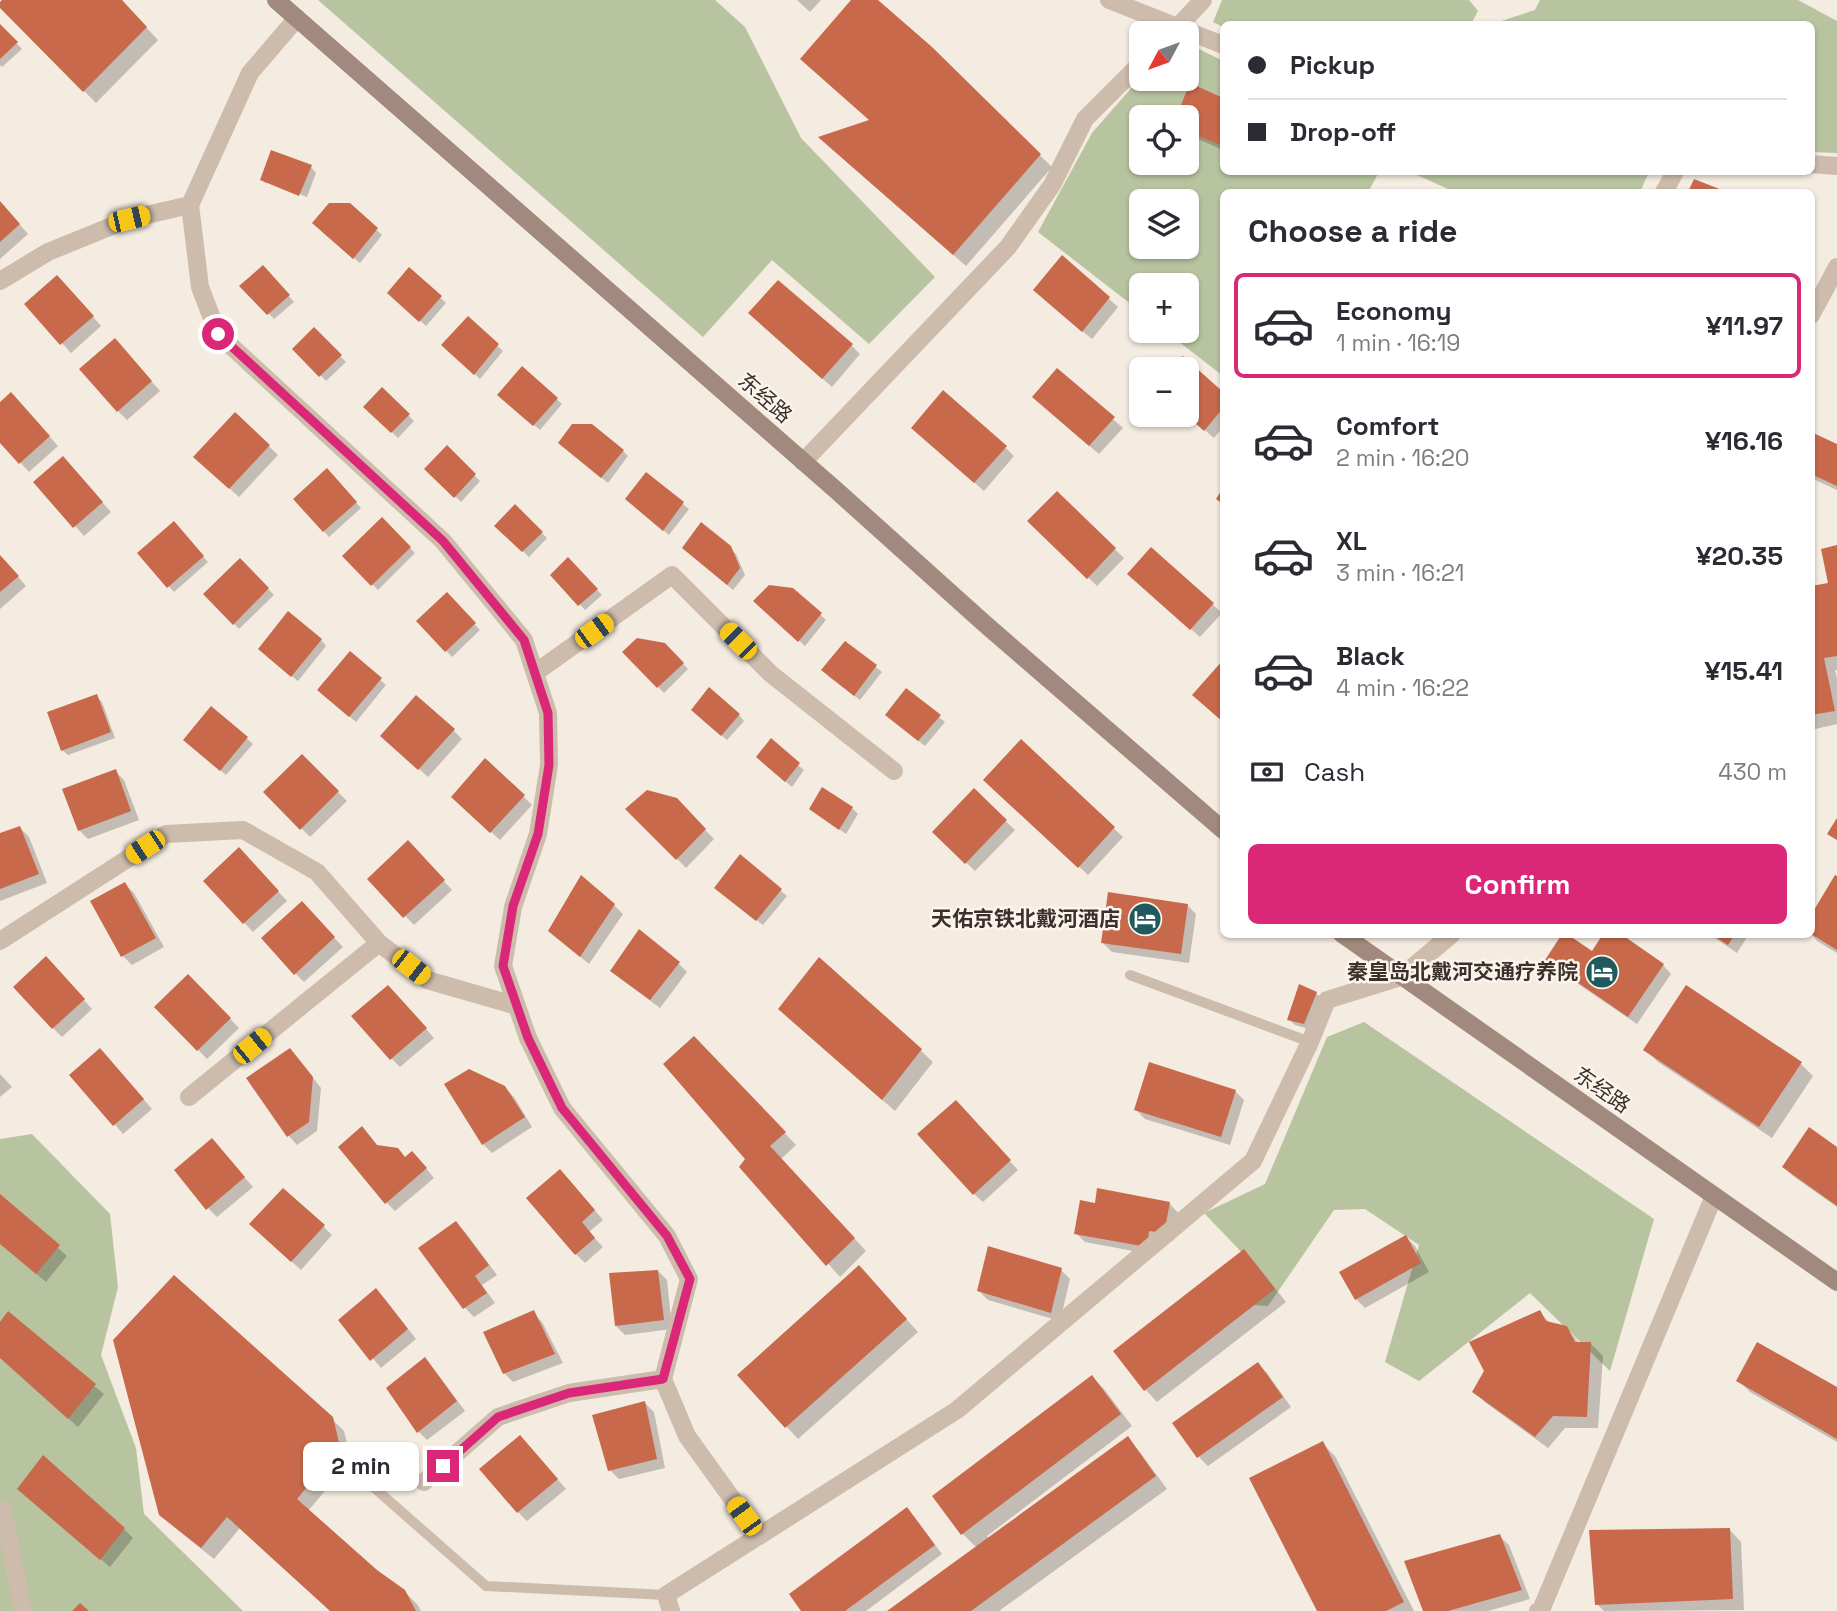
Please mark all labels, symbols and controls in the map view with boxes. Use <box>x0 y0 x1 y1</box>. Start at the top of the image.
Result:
north arrow <box>1129 21 1199 91</box>
map controls <box>1129 21 1199 427</box>
text: Pickup <box>1290 48 1375 82</box>
button: locate <box>1129 105 1199 175</box>
text: Drop-off <box>1290 115 1396 149</box>
button: layers <box>1129 189 1199 259</box>
car <box>107 204 152 234</box>
text: Choose a ride <box>1248 211 1458 251</box>
button: + <box>1129 273 1199 343</box>
icon: car <box>1252 294 1315 357</box>
text: Economy <box>1336 294 1452 328</box>
text: ¥11.97 <box>1706 309 1783 343</box>
route start <box>202 318 234 350</box>
text: 1 min · 16:19 <box>1336 328 1460 358</box>
button: − <box>1129 357 1199 427</box>
street label: 东经路 <box>733 367 798 428</box>
icon: car <box>1252 409 1315 472</box>
text: Comfort <box>1336 409 1439 443</box>
text: ¥16.16 <box>1705 424 1783 458</box>
text: 2 min · 16:20 <box>1336 443 1470 473</box>
icon: car <box>1252 524 1315 587</box>
text: XL <box>1336 524 1367 558</box>
text: ¥20.35 <box>1696 539 1783 573</box>
text: 3 min · 16:21 <box>1336 558 1464 588</box>
car <box>571 610 618 652</box>
car <box>716 619 761 663</box>
icon: car <box>1252 639 1315 702</box>
text: Black <box>1336 639 1405 673</box>
text: ¥15.41 <box>1704 654 1783 688</box>
text: 4 min · 16:22 <box>1336 673 1469 703</box>
icon: cash <box>1248 753 1286 791</box>
text: Cash <box>1304 755 1365 789</box>
text: 430 m <box>1718 757 1787 787</box>
car <box>122 827 169 867</box>
button: Confirm <box>1248 844 1787 924</box>
hotel icon: 天佑京铁北戴河酒店 <box>1126 900 1164 938</box>
place label: 天佑京铁北戴河酒店 <box>931 905 1120 932</box>
car <box>388 946 435 988</box>
hotel icon: 秦皇岛北戴河交通疗养院 <box>1583 953 1621 991</box>
place label: 秦皇岛北戴河交通疗养院 <box>1347 958 1578 985</box>
car <box>230 1025 275 1067</box>
street label: 东经路 <box>1569 1060 1636 1119</box>
callout: 2 min <box>303 1442 418 1490</box>
route end <box>427 1450 459 1482</box>
text: 2 min <box>331 1451 391 1481</box>
car <box>724 1493 765 1539</box>

